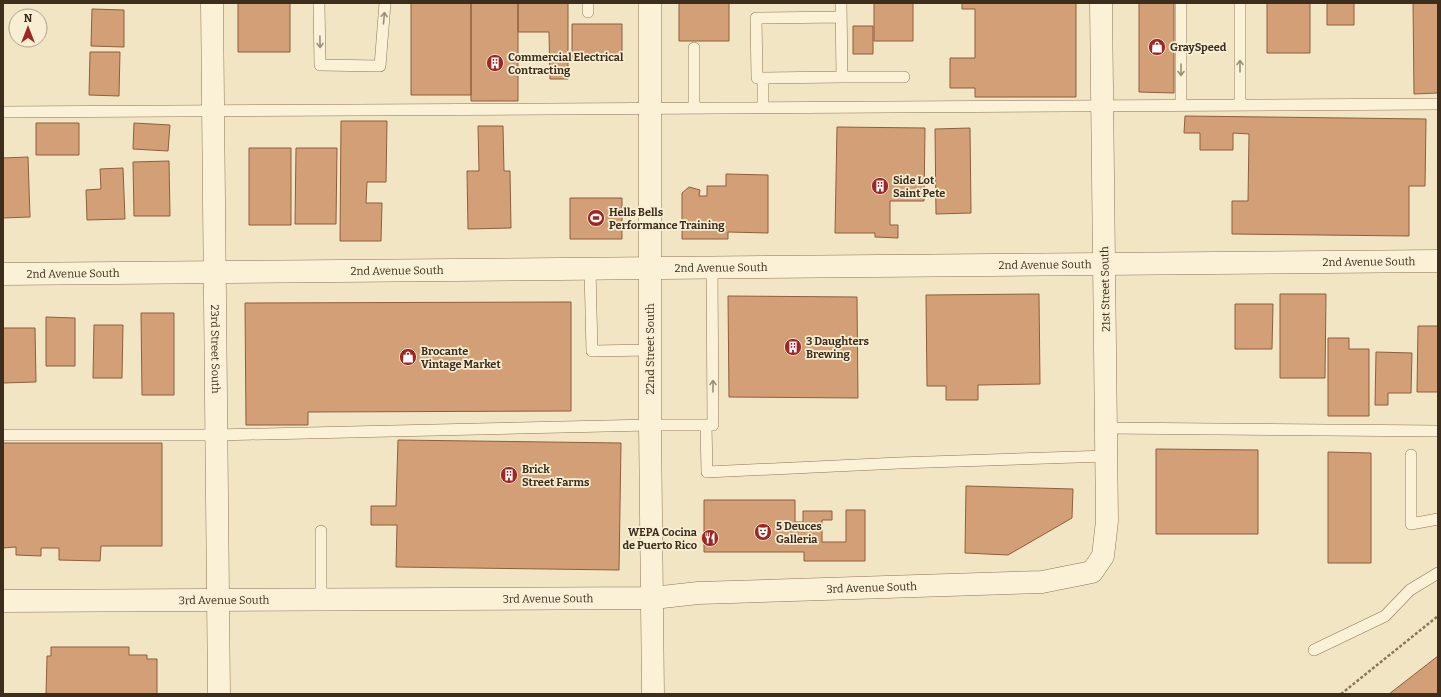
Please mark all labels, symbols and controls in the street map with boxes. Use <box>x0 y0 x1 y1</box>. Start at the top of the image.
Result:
north arrow <box>8 8 48 48</box>
text: N <box>24 12 33 25</box>
one-way arrow <box>380 12 388 25</box>
one-way arrow <box>316 35 324 48</box>
shop icon: GraySpeed <box>1147 37 1167 57</box>
place label: GraySpeed <box>1170 41 1227 54</box>
place label: Commercial Electrical Contracting <box>508 51 624 77</box>
building icon: Commercial Electrical Contracting <box>485 53 505 73</box>
one-way arrow <box>1236 60 1244 73</box>
one-way arrow <box>1177 63 1185 76</box>
place label: Side Lot Saint Pete <box>893 174 945 200</box>
building icon: Side Lot Saint Pete <box>870 176 890 196</box>
place label: Hells Bells Performance Training <box>609 206 725 232</box>
sports icon: Hells Bells Performance Training <box>586 208 606 228</box>
street label: 21st Street South <box>1098 246 1113 332</box>
street label: 2nd Avenue South <box>1322 255 1416 269</box>
street label: 2nd Avenue South <box>998 258 1092 272</box>
street label: 2nd Avenue South <box>674 261 768 275</box>
street label: 2nd Avenue South <box>350 264 444 278</box>
street label: 2nd Avenue South <box>26 267 120 281</box>
street label: 22nd Street South <box>644 303 657 395</box>
street label: 23rd Street South <box>208 304 222 394</box>
place label: 3 Daughters Brewing <box>806 335 870 361</box>
building icon: 3 Daughters Brewing <box>783 337 803 357</box>
place label: Brocante Vintage Market <box>421 345 501 371</box>
shop icon: Brocante Vintage Market <box>398 347 418 367</box>
one-way arrow <box>709 380 717 393</box>
place label: Brick Street Farms <box>522 463 590 489</box>
building icon: Brick Street Farms <box>499 465 519 485</box>
place label: 5 Deuces Galleria <box>776 520 822 546</box>
theatre icon: 5 Deuces Galleria <box>753 522 773 542</box>
place label: WEPA Cocina de Puerto Rico <box>622 526 698 552</box>
restaurant icon: WEPA Cocina de Puerto Rico <box>700 528 720 548</box>
street label: 3rd Avenue South <box>826 580 917 596</box>
street label: 3rd Avenue South <box>503 592 594 606</box>
street label: 3rd Avenue South <box>179 594 270 607</box>

